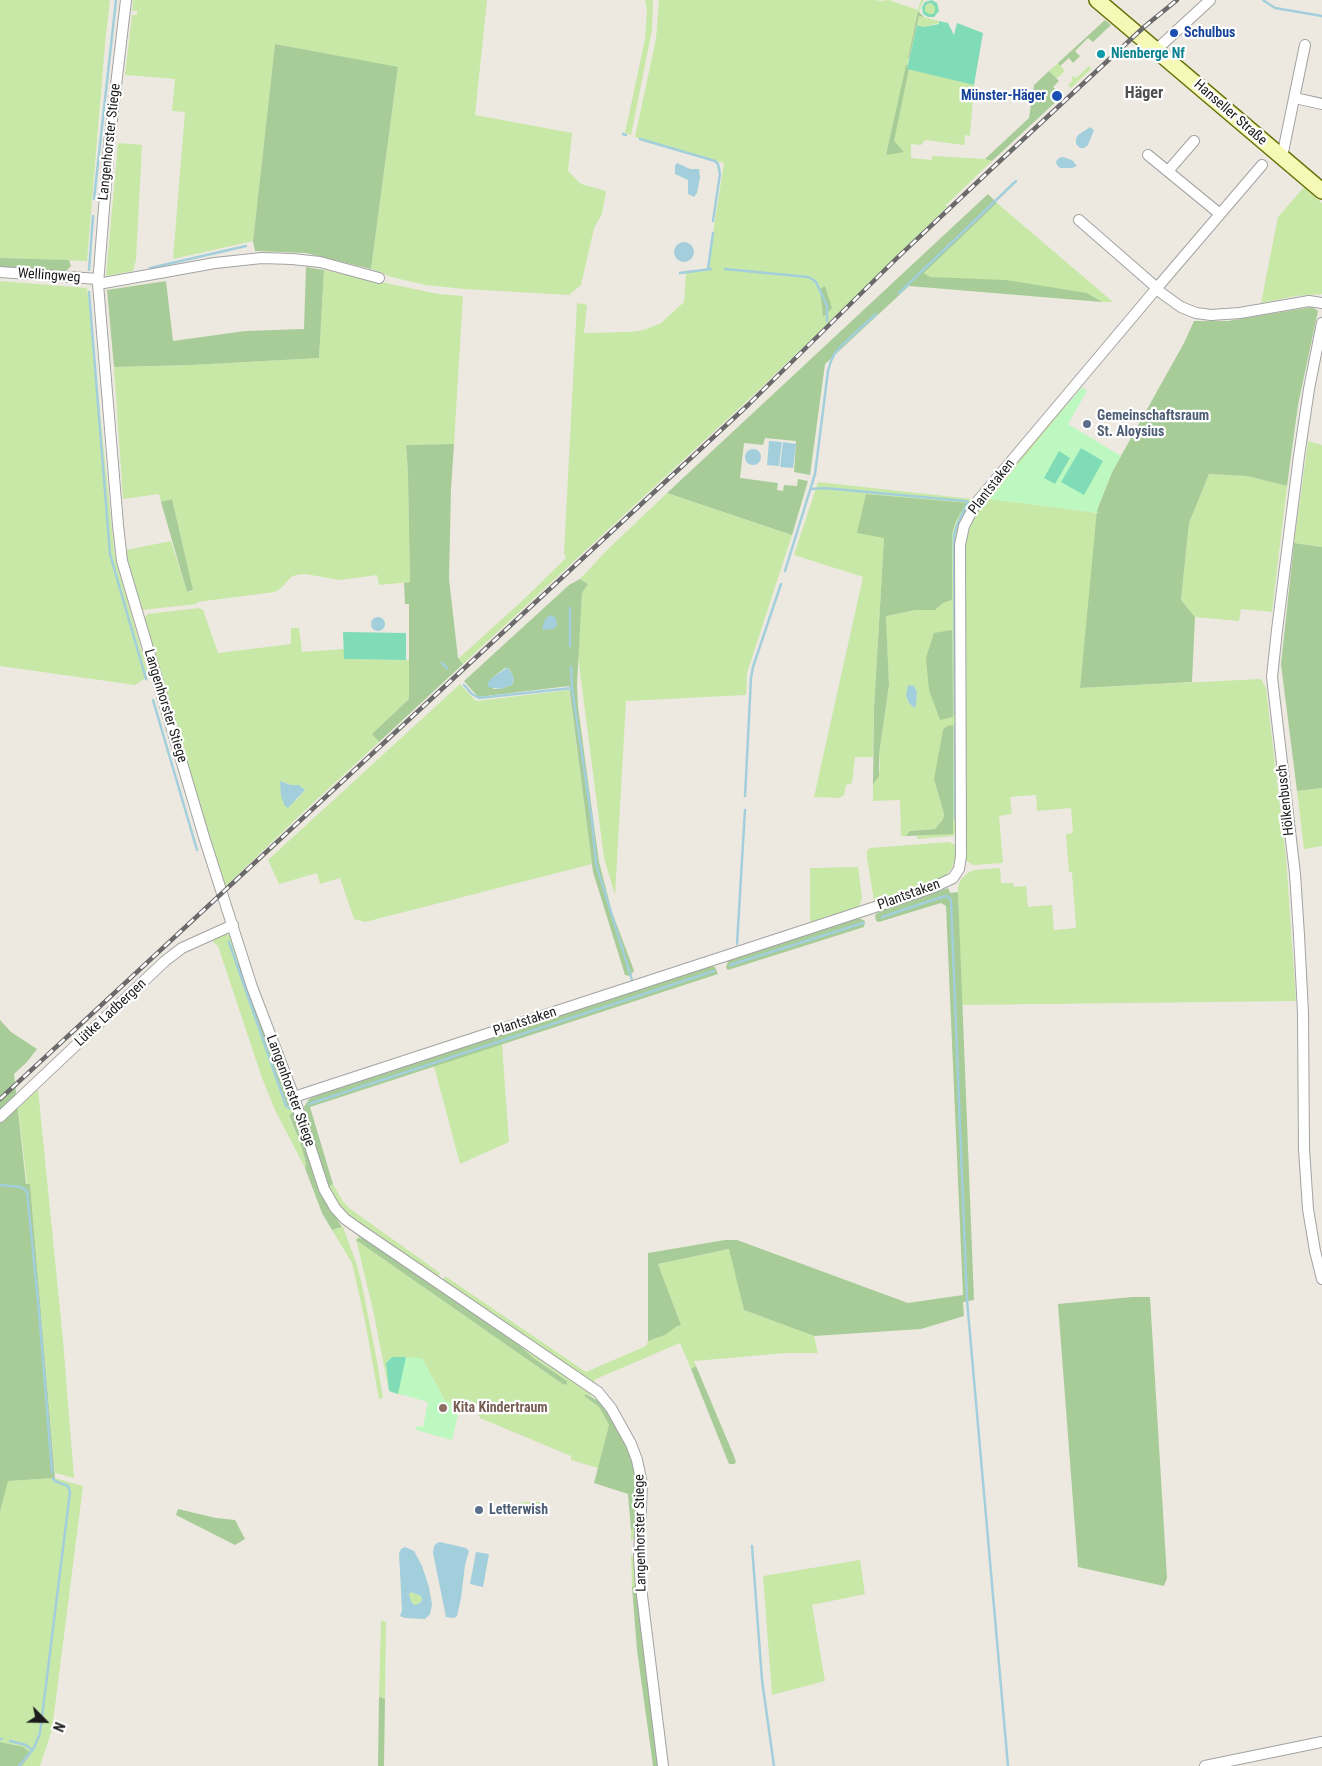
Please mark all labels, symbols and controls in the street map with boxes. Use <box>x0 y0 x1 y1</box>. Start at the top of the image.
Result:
place label: Schulbus <box>1184 25 1235 41</box>
marker: Schulbus <box>1168 27 1180 39</box>
place label: Nienberge Nf <box>1111 46 1185 62</box>
marker: Nienberge Nf <box>1095 48 1107 60</box>
street label: Hanseller Straße <box>1190 77 1270 149</box>
street label: Langenhorster Stiege <box>95 83 125 201</box>
district label: Häger <box>1125 84 1163 104</box>
place label: Münster-Häger <box>961 88 1046 104</box>
marker: Münster-Häger <box>1050 89 1064 103</box>
street label: Wellingweg <box>17 265 81 287</box>
place label: Gemeinschaftsraum St. Aloysius <box>1097 408 1209 441</box>
marker: Gemeinschaftsraum St. Aloysius <box>1081 418 1093 430</box>
street label: Plantstaken <box>965 456 1019 518</box>
street label: Langenhorster Stiege <box>140 647 190 765</box>
street label: Hölkenbusch <box>1274 763 1298 837</box>
street label: Plantstaken <box>875 876 943 914</box>
street label: Lütke Ladbergen <box>72 976 150 1050</box>
street label: Plantstaken <box>491 1004 559 1040</box>
street label: Langenhorster Stiege <box>262 1033 318 1149</box>
place label: Kita Kindertraum <box>453 1400 548 1416</box>
marker: Kita Kindertraum <box>437 1402 449 1414</box>
street label: Langenhorster Stiege <box>632 1474 650 1592</box>
place label: Letterwish <box>489 1502 548 1518</box>
marker: Letterwish <box>473 1504 485 1516</box>
north arrow <box>20 1696 70 1746</box>
text: N <box>50 1720 68 1734</box>

